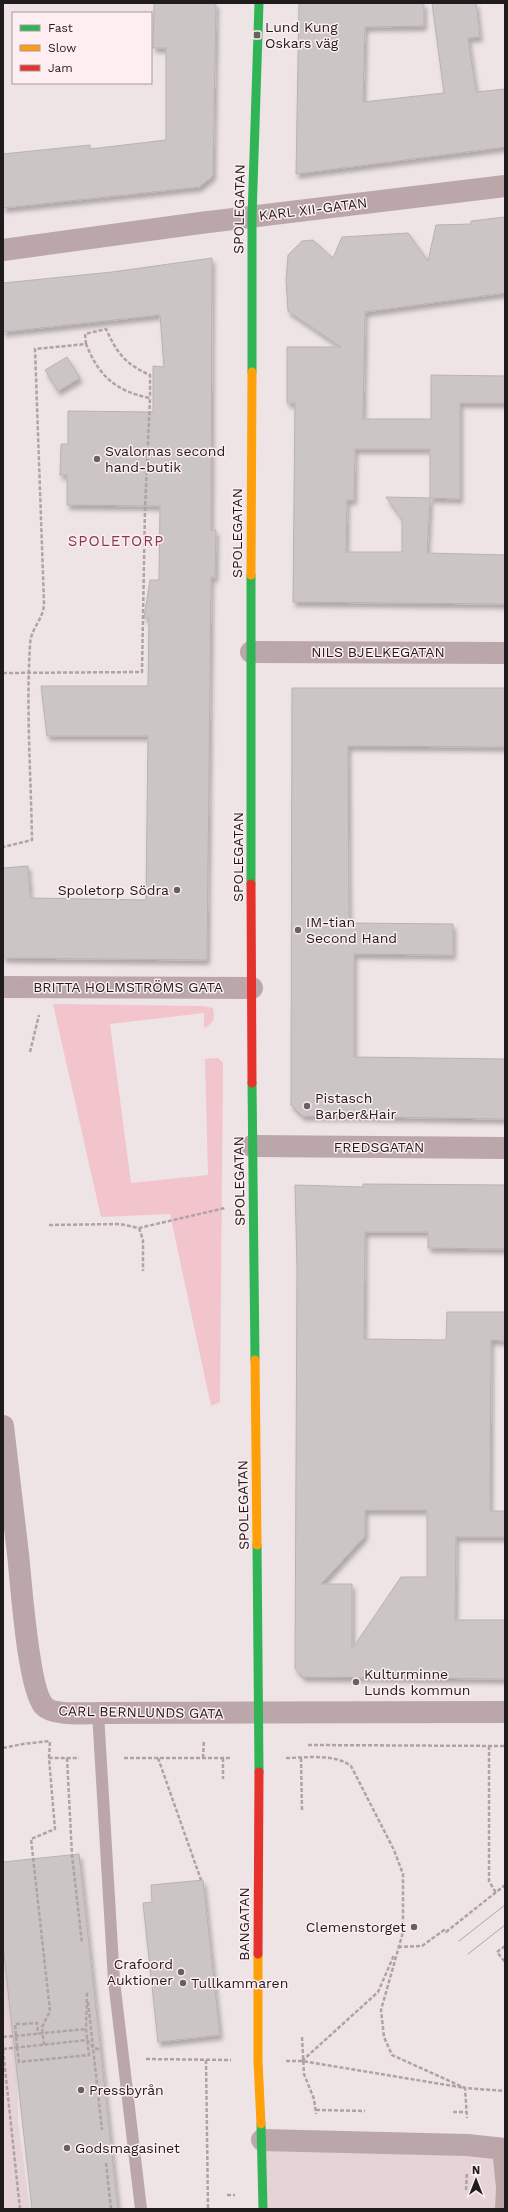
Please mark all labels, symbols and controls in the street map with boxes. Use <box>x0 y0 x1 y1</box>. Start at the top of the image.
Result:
legend <box>12 12 152 84</box>
place label: Lund Kung Oskars väg <box>265 19 339 51</box>
text: Fast <box>48 21 73 35</box>
marker: Lund Kung Oskars väg <box>252 30 262 40</box>
text: Slow <box>48 41 76 55</box>
text: Jam <box>48 61 73 75</box>
street label: SPOLEGATAN <box>230 164 248 254</box>
street label: KARL XII-GATAN <box>258 194 368 224</box>
place label: Svalornas second hand-butik <box>105 443 225 475</box>
marker: Svalornas second hand-butik <box>92 454 102 464</box>
street label: SPOLEGATAN <box>229 488 245 578</box>
district label: SPOLETORP <box>68 532 164 550</box>
street label: NILS BJELKEGATAN <box>311 644 445 660</box>
street label: SPOLEGATAN <box>230 812 246 902</box>
place label: Spoletorp Södra <box>58 882 169 898</box>
marker: Spoletorp Södra <box>172 885 182 895</box>
place label: IM-tian Second Hand <box>306 914 397 946</box>
marker: IM-tian Second Hand <box>293 925 303 935</box>
street label: BRITTA HOLMSTRÖMS GATA <box>33 979 223 995</box>
place label: Pistasch Barber&Hair <box>315 1090 396 1122</box>
marker: Pistasch Barber&Hair <box>302 1101 312 1111</box>
street label: SPOLEGATAN <box>230 1136 248 1226</box>
street label: FREDSGATAN <box>334 1139 424 1155</box>
street label: SPOLEGATAN <box>234 1460 252 1550</box>
place label: Kulturminne Lunds kommun <box>364 1666 471 1698</box>
marker: Kulturminne Lunds kommun <box>351 1677 361 1687</box>
street label: CARL BERNLUNDS GATA <box>58 1703 224 1721</box>
street label: BANGATAN <box>236 1887 252 1961</box>
place label: Clemenstorget <box>306 1919 406 1935</box>
marker: Clemenstorget <box>409 1922 419 1932</box>
place label: Crafoord Auktioner <box>107 1956 173 1988</box>
marker: Crafoord Auktioner <box>176 1967 186 1977</box>
place label: Tullkammaren <box>191 1975 288 1991</box>
marker: Tullkammaren <box>178 1978 188 1988</box>
place label: Pressbyrån <box>89 2082 164 2098</box>
marker: Pressbyrån <box>76 2085 86 2095</box>
place label: Godsmagasinet <box>75 2140 180 2156</box>
marker: Godsmagasinet <box>62 2143 72 2153</box>
north arrow <box>456 2160 496 2200</box>
text: N <box>472 2164 480 2177</box>

